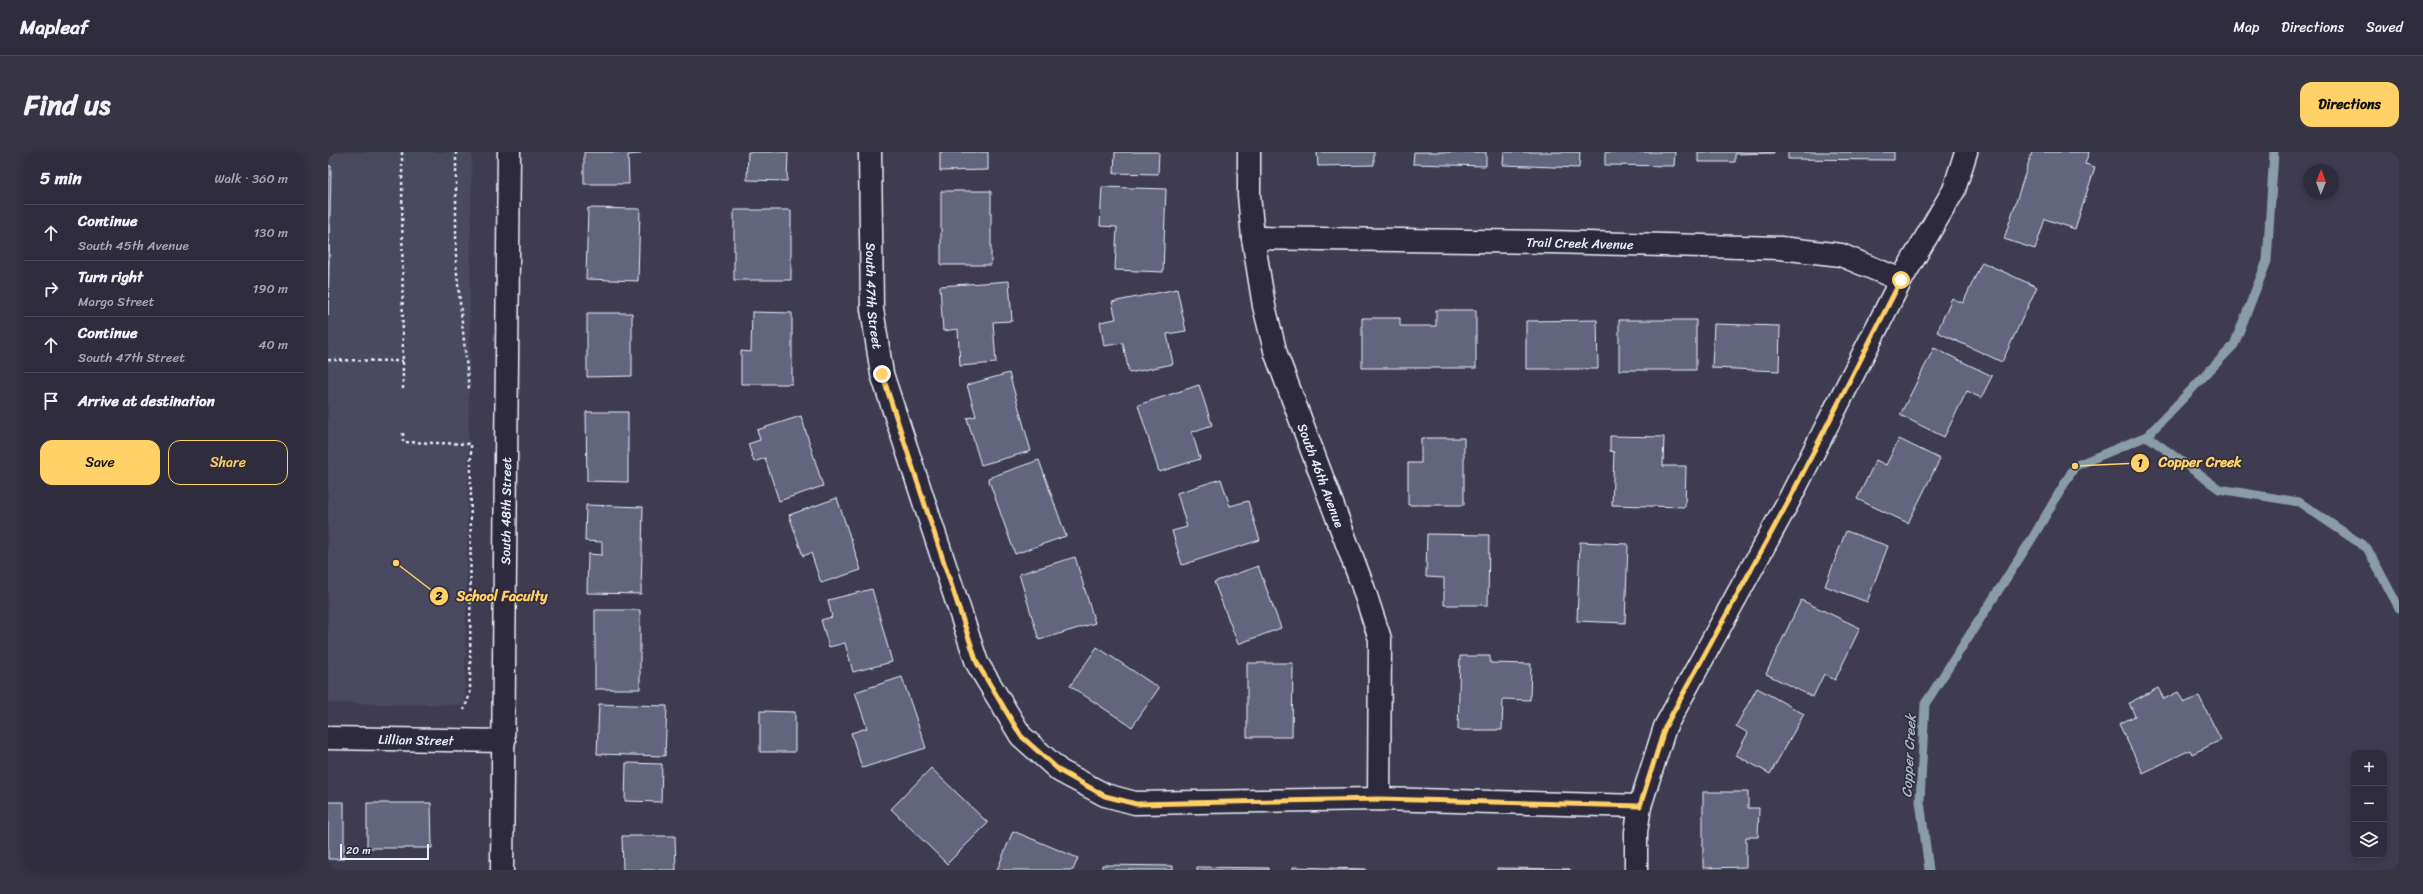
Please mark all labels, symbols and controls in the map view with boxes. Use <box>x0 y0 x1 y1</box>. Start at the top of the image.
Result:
text: Mapleaf <box>20 11 88 44</box>
text: Map <box>2233 15 2259 40</box>
text: Directions <box>2281 15 2344 40</box>
text: Saved <box>2366 15 2403 40</box>
text: Find us <box>24 80 111 129</box>
button: Directions <box>2300 82 2399 127</box>
text: 5 min <box>40 163 82 193</box>
north arrow <box>2303 164 2339 200</box>
text: Walk · 360 m <box>214 167 288 190</box>
text: Continue <box>78 208 138 234</box>
text: 130 m <box>254 221 288 244</box>
icon: ahead <box>40 222 62 244</box>
street label: Trail Creek Avenue <box>1526 230 1634 256</box>
text: South 45th Avenue <box>78 234 189 257</box>
street label: South 47th Street <box>860 242 890 351</box>
text: Turn right <box>78 264 143 290</box>
route start <box>1892 271 1910 289</box>
text: 190 m <box>253 277 288 300</box>
icon: right <box>40 278 62 300</box>
text: Margo Street <box>78 290 154 313</box>
text: Continue <box>78 320 138 346</box>
text: 40 m <box>258 333 288 356</box>
icon: ahead <box>40 334 62 356</box>
text: South 47th Street <box>78 346 185 369</box>
route end <box>873 365 891 383</box>
text: Arrive at destination <box>78 388 215 414</box>
icon: arrive <box>40 390 62 412</box>
street label: South 46th Avenue <box>1291 420 1351 531</box>
button: Save <box>40 440 160 485</box>
button: Share <box>168 440 288 485</box>
callout: Copper Creek <box>2130 450 2250 476</box>
text: Copper Creek <box>2157 450 2242 475</box>
text: 1 <box>2137 452 2143 474</box>
street label: South 48th Street <box>493 457 518 565</box>
callout: School Faculty <box>429 583 556 609</box>
text: School Faculty <box>455 584 548 609</box>
text: 2 <box>435 585 443 607</box>
water label: Copper Creek <box>1894 712 1924 798</box>
street label: Lillian Street <box>378 727 455 752</box>
map controls <box>2351 750 2387 858</box>
button: + <box>2351 750 2387 786</box>
button: − <box>2351 786 2387 822</box>
button: layers <box>2351 822 2387 858</box>
text: 20 m <box>346 841 371 860</box>
scale bar <box>340 842 429 861</box>

